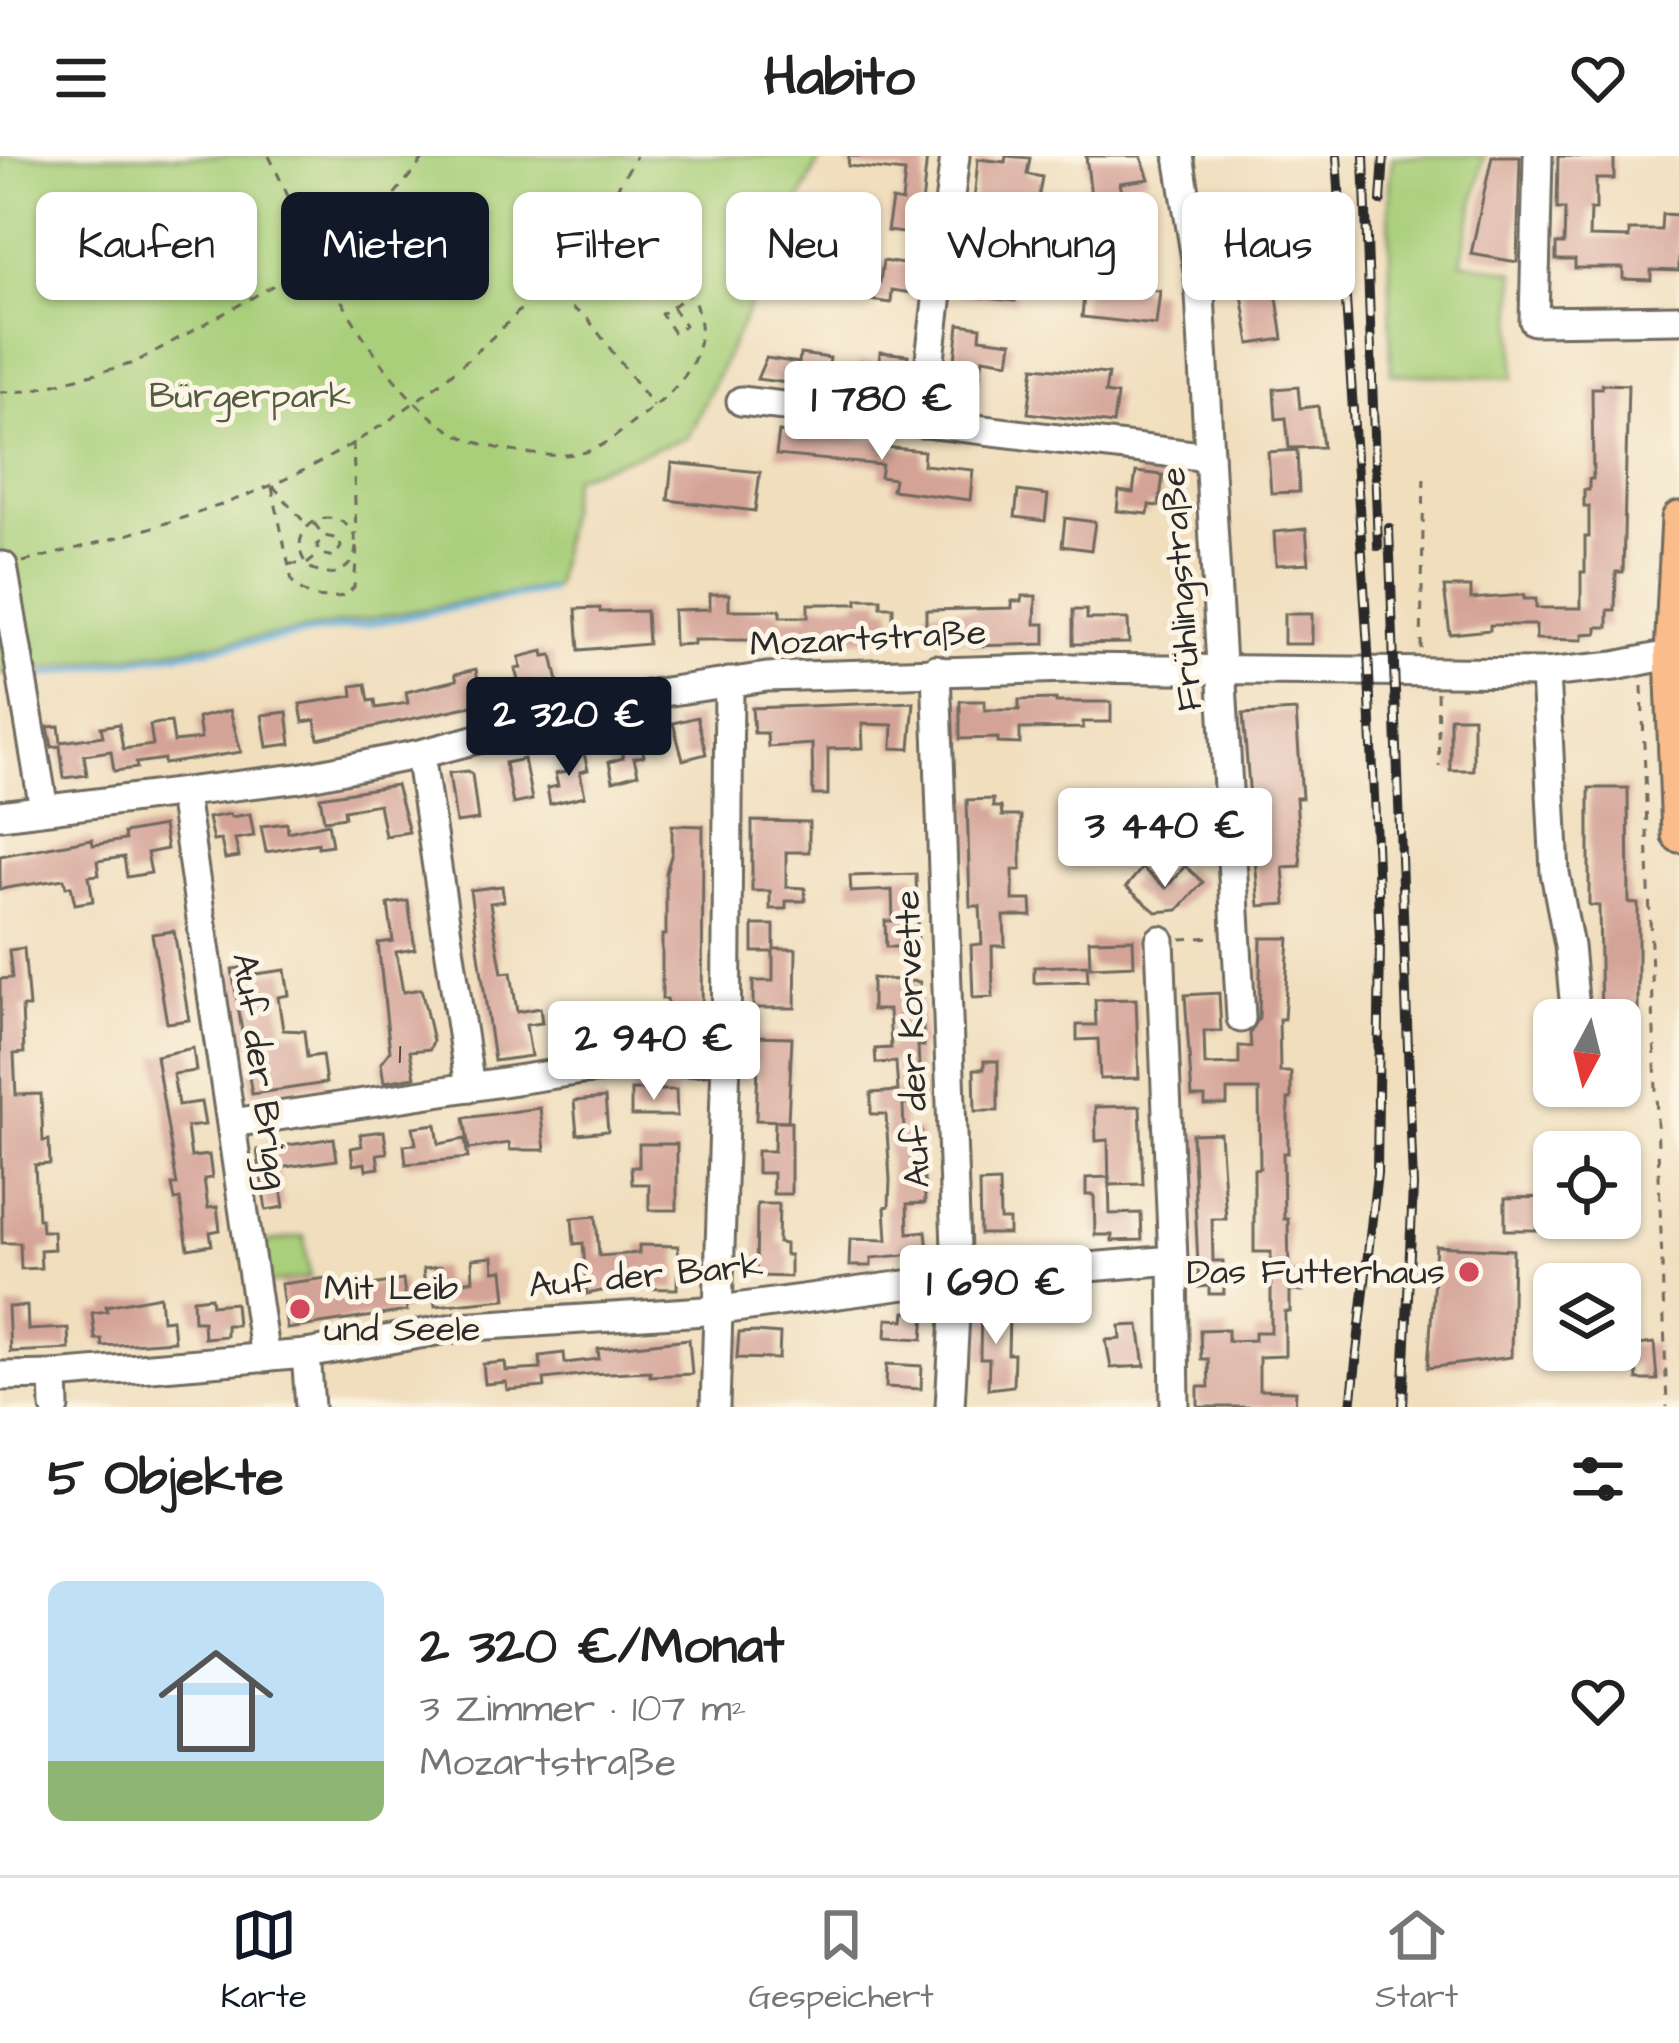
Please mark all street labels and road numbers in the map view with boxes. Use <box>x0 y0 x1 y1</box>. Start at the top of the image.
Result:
street label: Frühlingstraße <box>1148 465 1217 713</box>
street label: Mozartstraße <box>749 607 987 671</box>
street label: Auf der Korvette <box>882 889 944 1189</box>
street label: Auf der Brigg <box>217 950 302 1192</box>
street label: Auf der Bark <box>527 1240 765 1312</box>

